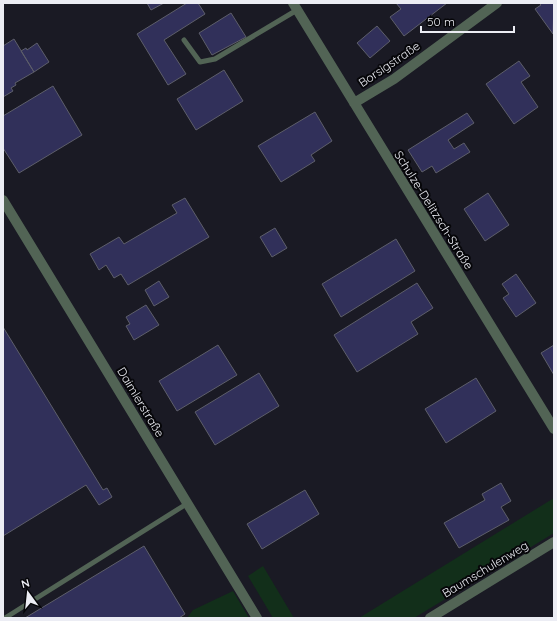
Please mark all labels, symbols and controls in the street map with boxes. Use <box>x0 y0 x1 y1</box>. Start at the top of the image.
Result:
scale bar <box>421 8 514 34</box>
text: 50 m <box>427 14 455 29</box>
street label: Borsigstraße <box>355 38 423 90</box>
street label: Schulze-Delitzsch-Straße <box>391 148 477 272</box>
street label: Daimlerstraße <box>114 364 168 440</box>
street label: Baumschulenweg <box>439 537 531 601</box>
north arrow <box>8 573 48 613</box>
text: N <box>20 576 31 591</box>

